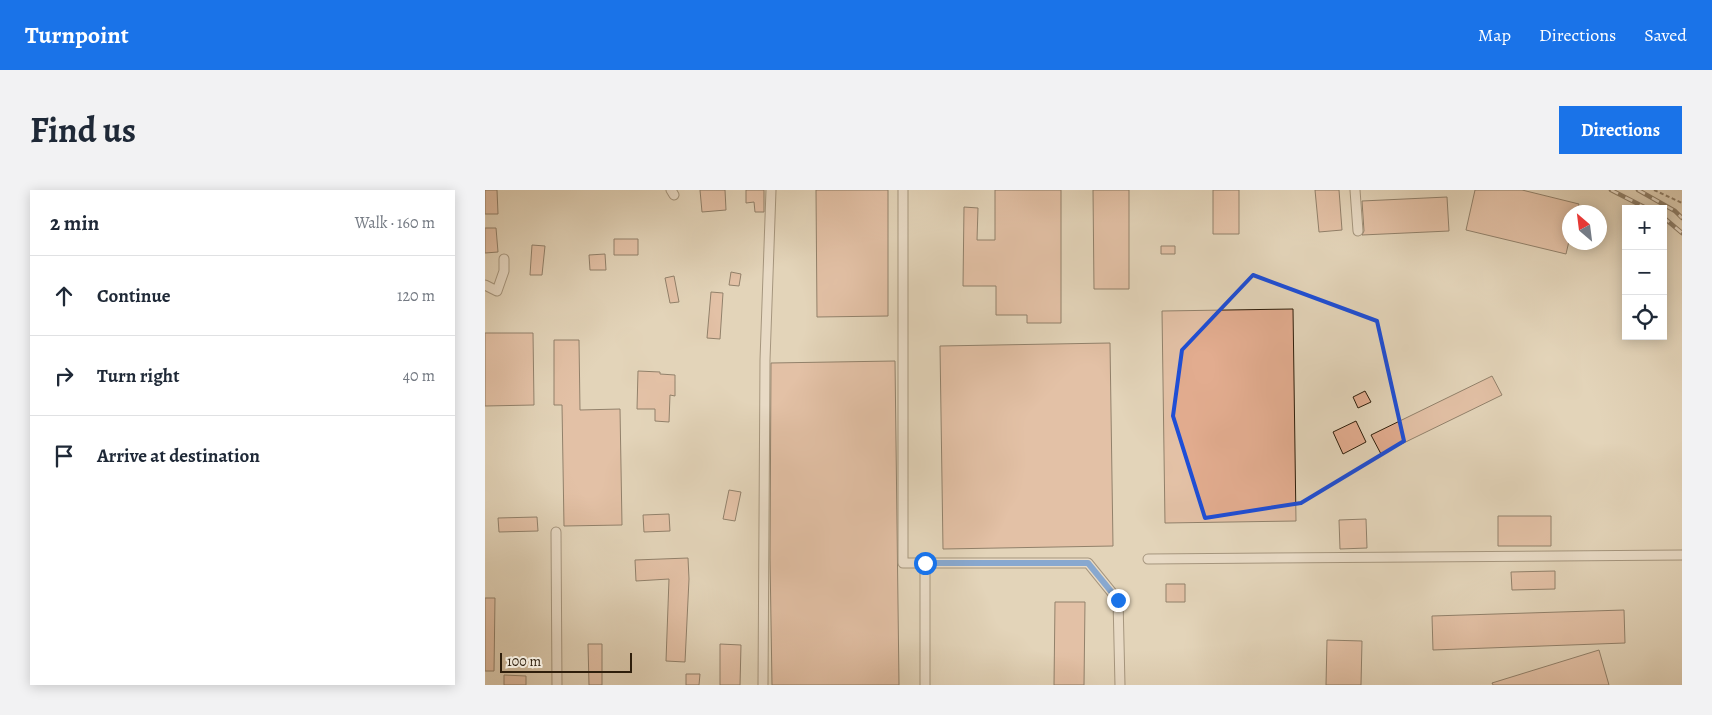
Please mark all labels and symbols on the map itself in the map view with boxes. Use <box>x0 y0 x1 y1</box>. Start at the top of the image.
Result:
north arrow <box>1562 205 1607 250</box>
route start <box>914 552 937 575</box>
route end <box>1107 589 1130 612</box>
scale bar <box>500 650 633 673</box>

